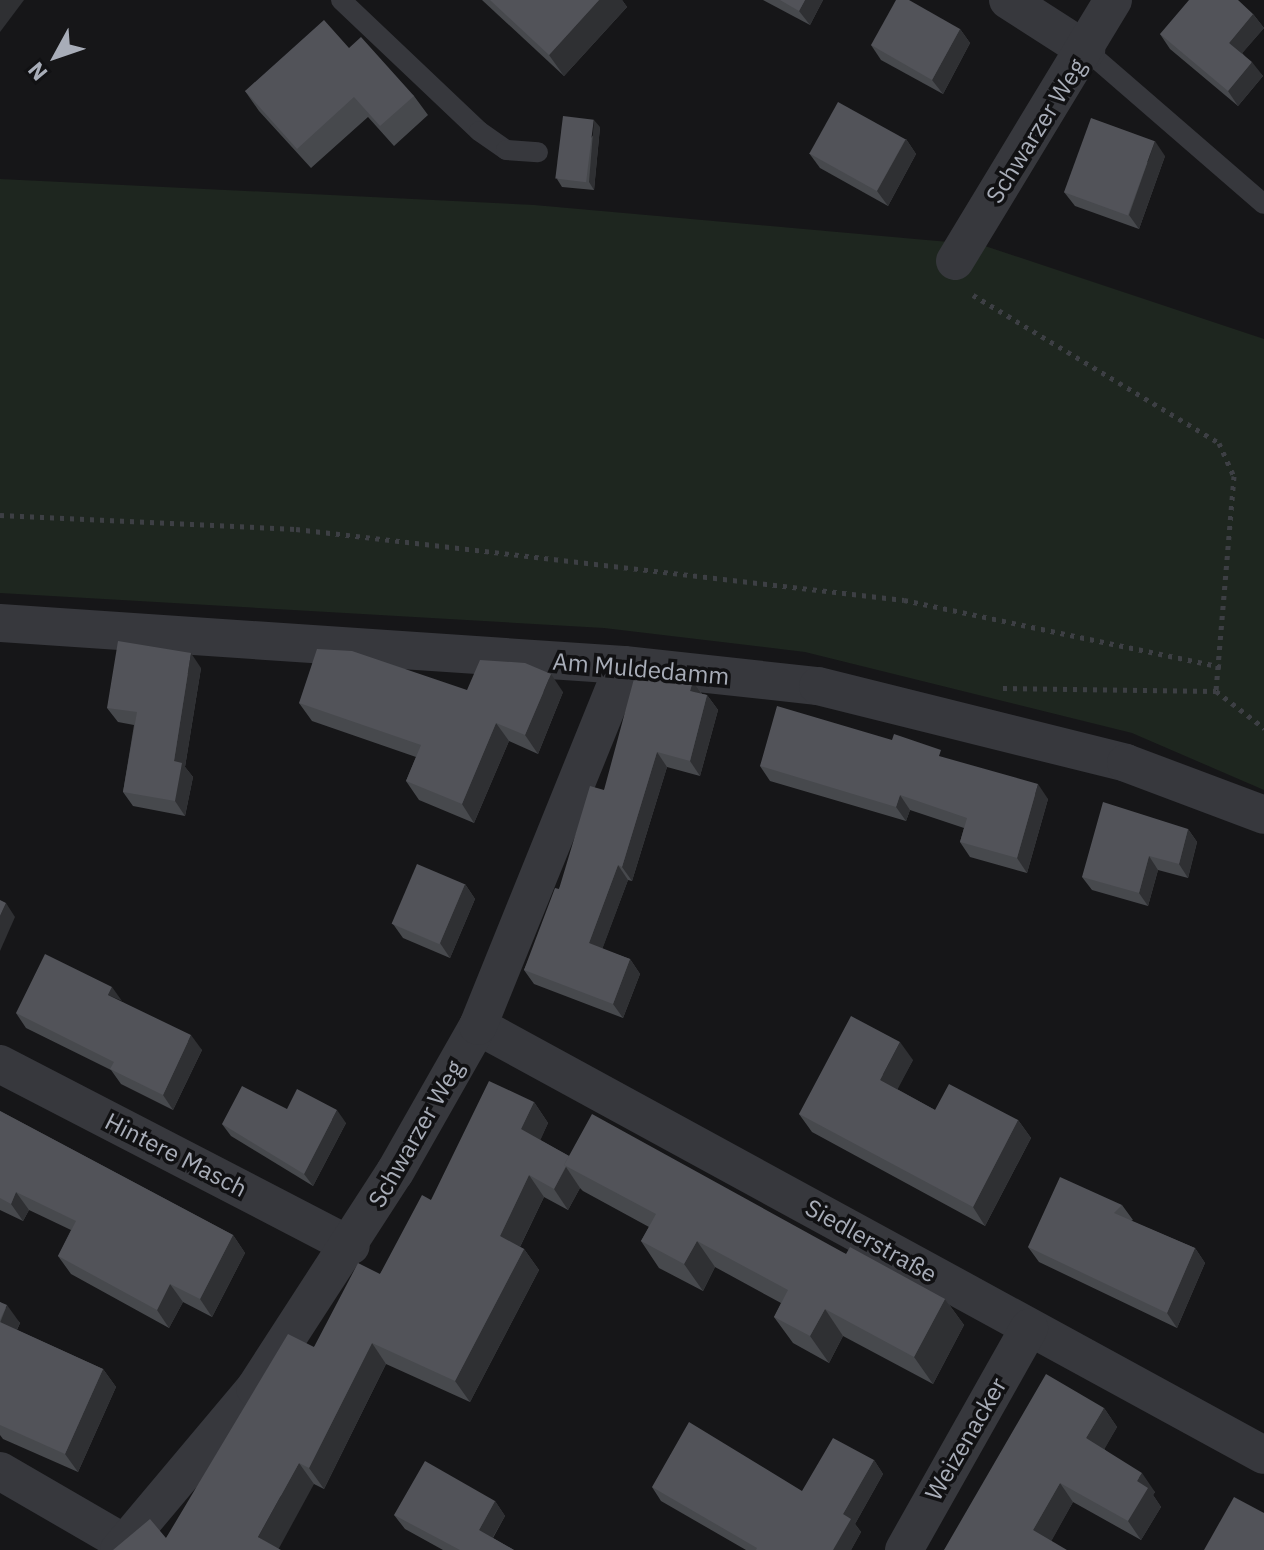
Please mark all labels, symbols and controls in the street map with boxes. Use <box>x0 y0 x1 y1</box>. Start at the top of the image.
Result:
north arrow <box>16 16 96 96</box>
street label: Schwarzer Weg <box>980 53 1092 209</box>
text: N <box>21 56 53 87</box>
street label: Am Muldedamm <box>551 647 731 691</box>
street label: Schwarzer Weg <box>362 1055 470 1213</box>
street label: Hintere Masch <box>100 1107 252 1203</box>
street label: Siedlerstraße <box>800 1193 942 1289</box>
street label: Weizenacker <box>919 1372 1013 1506</box>

